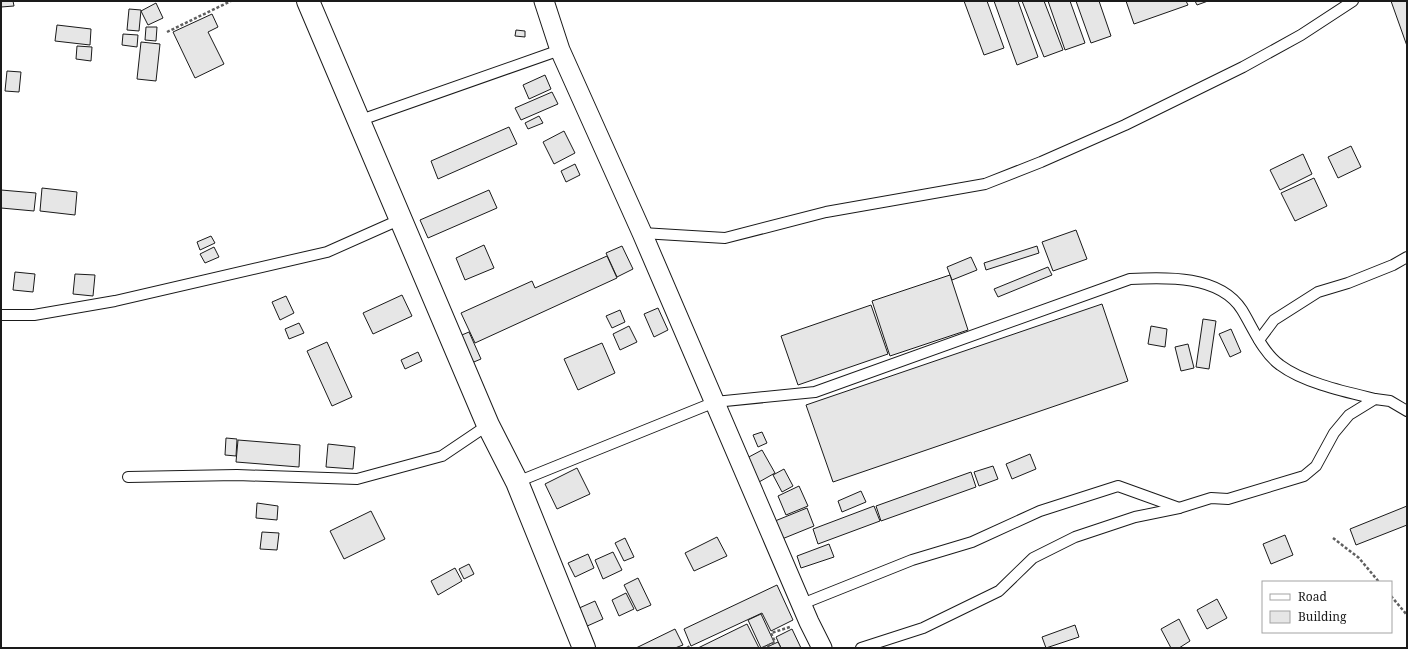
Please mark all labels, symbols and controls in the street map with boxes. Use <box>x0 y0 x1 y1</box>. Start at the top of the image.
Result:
legend <box>1262 581 1392 633</box>
text: Road <box>1298 588 1328 605</box>
text: Building <box>1298 608 1347 625</box>

